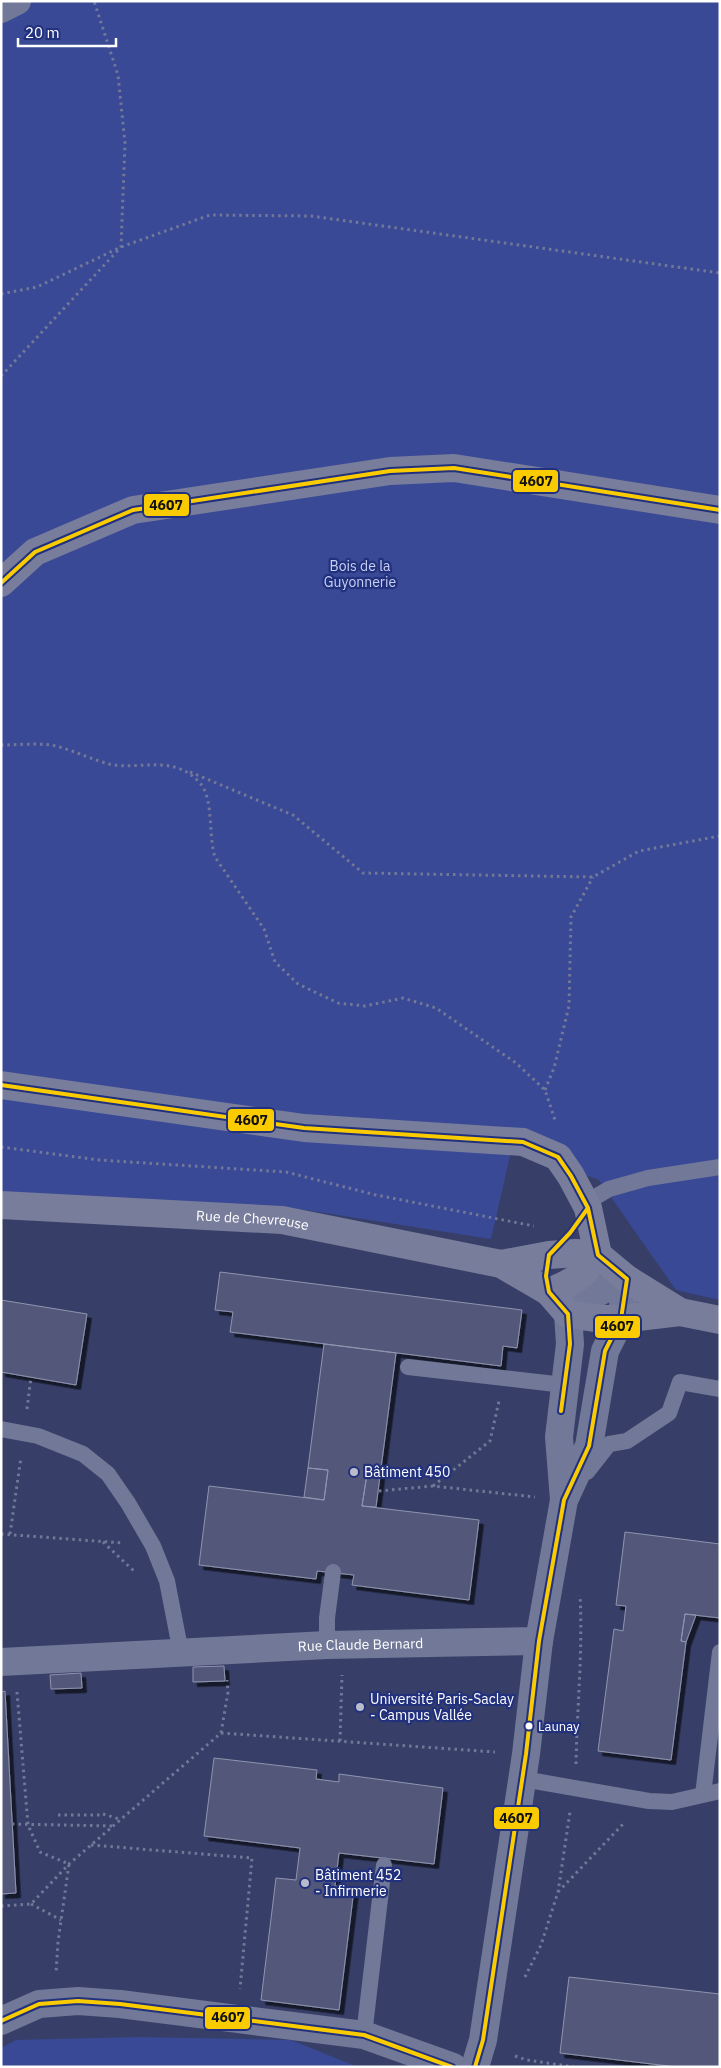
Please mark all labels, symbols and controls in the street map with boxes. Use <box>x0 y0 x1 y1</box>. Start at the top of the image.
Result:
scale bar <box>18 15 115 47</box>
text: 20 m <box>25 23 60 42</box>
line badge: 4607 <box>512 469 559 493</box>
text: 4607 <box>519 472 553 490</box>
line badge: 4607 <box>143 493 190 517</box>
text: 4607 <box>149 496 183 514</box>
park label: Bois de la Guyonnerie <box>324 557 396 591</box>
line badge: 4607 <box>227 1108 275 1132</box>
text: 4607 <box>234 1111 268 1129</box>
street label: Rue de Chevreuse <box>196 1206 311 1234</box>
line badge: 4607 <box>594 1315 641 1339</box>
text: 4607 <box>600 1317 634 1335</box>
place label: Bâtiment 450 <box>364 1463 450 1481</box>
marker: Bâtiment 450 <box>348 1466 360 1478</box>
street label: Rue Claude Bernard <box>297 1634 424 1656</box>
place label: Université Paris-Saclay - Campus Vallée <box>370 1690 514 1724</box>
marker: Université Paris-Saclay - Campus Vallée <box>354 1701 366 1713</box>
place label: Launay <box>538 1718 580 1735</box>
marker: Launay <box>524 1721 534 1731</box>
line badge: 4607 <box>493 1806 540 1830</box>
text: 4607 <box>499 1809 533 1827</box>
place label: Bâtiment 452 - Infirmerie <box>315 1866 401 1900</box>
marker: Bâtiment 452 - Infirmerie <box>299 1877 311 1889</box>
line badge: 4607 <box>204 2006 251 2030</box>
text: 4607 <box>211 2008 245 2026</box>

